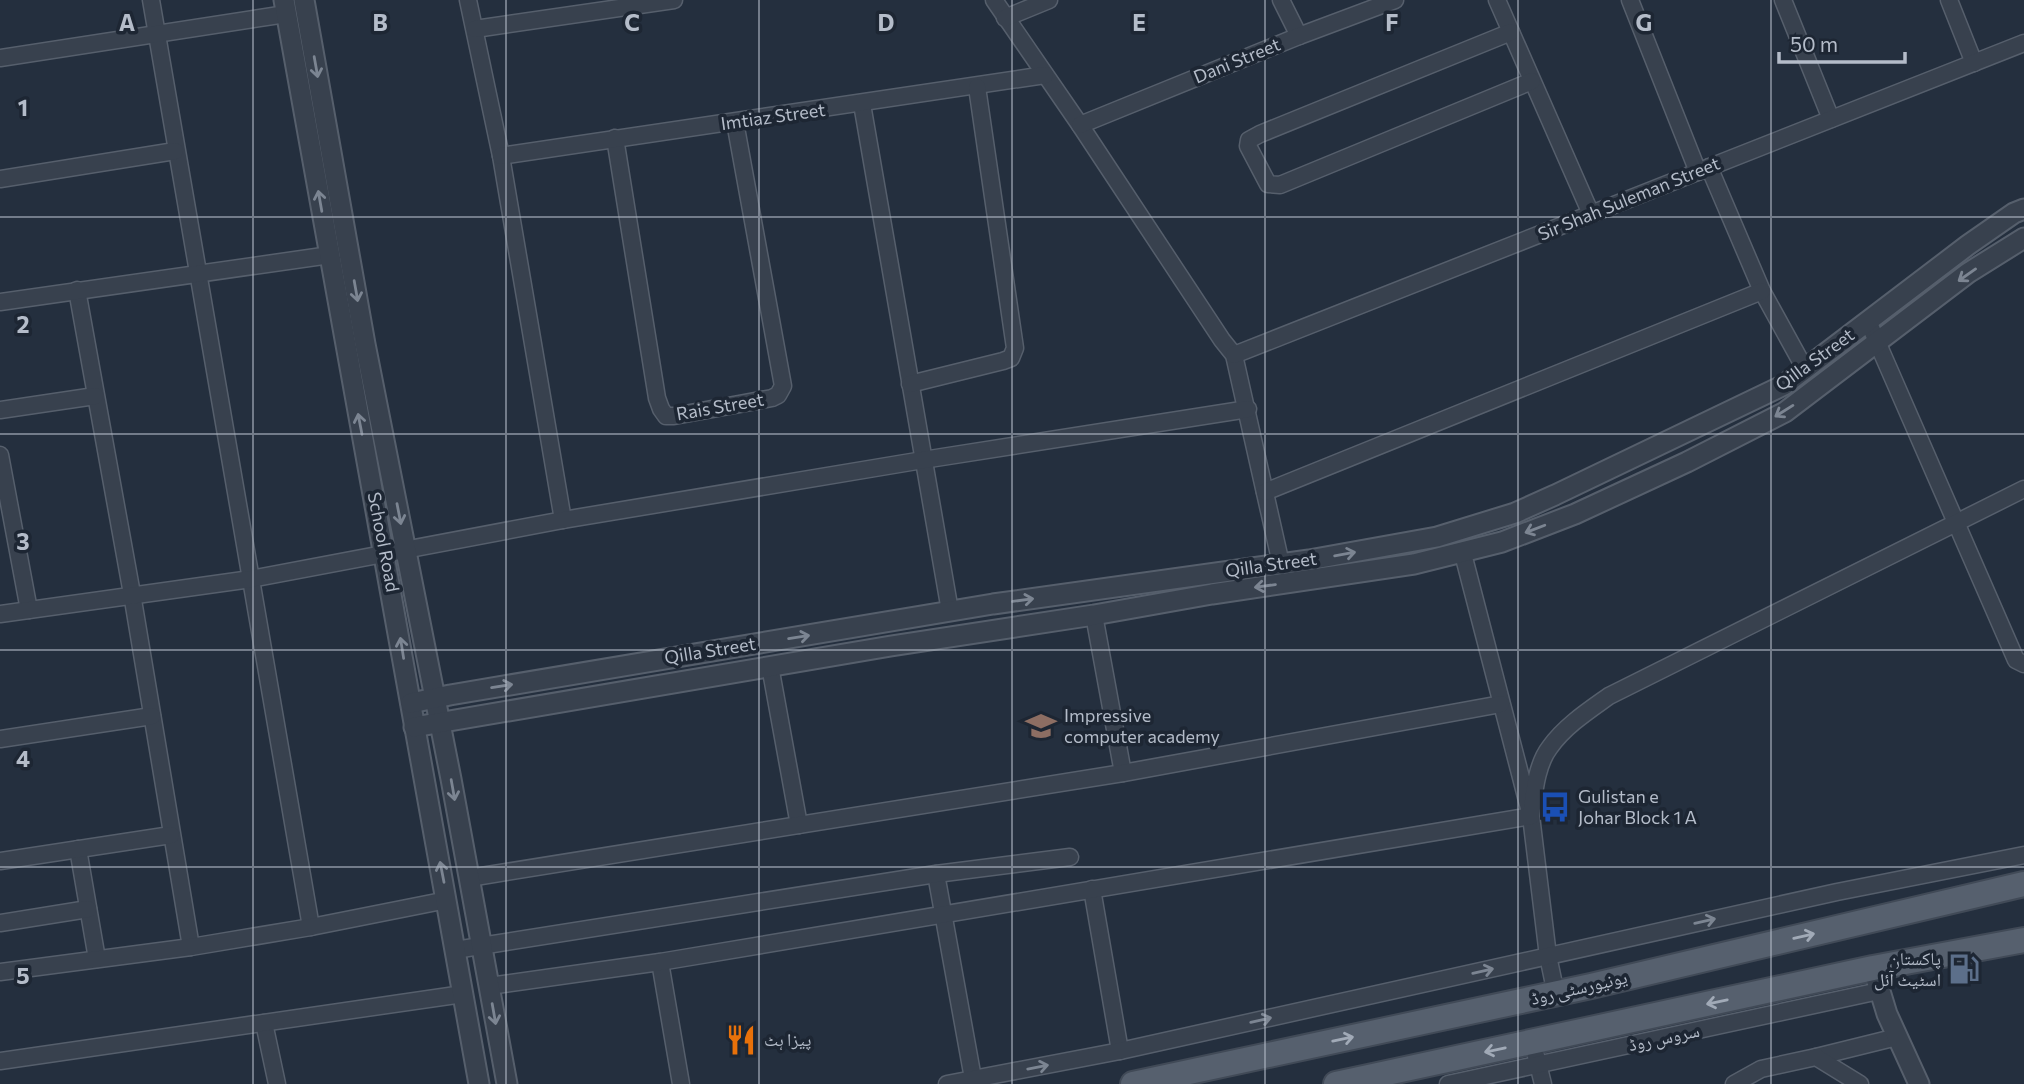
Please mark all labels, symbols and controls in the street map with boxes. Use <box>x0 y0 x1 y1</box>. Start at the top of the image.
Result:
text: A <box>119 8 136 36</box>
text: B <box>372 8 388 36</box>
text: C <box>624 8 640 36</box>
text: D <box>878 8 895 36</box>
text: E <box>1132 8 1146 36</box>
text: F <box>1385 8 1399 36</box>
text: G <box>1636 8 1652 36</box>
scale bar <box>1779 21 1905 65</box>
text: 50 m <box>1790 31 1838 56</box>
street label: Dani Street <box>1190 33 1283 87</box>
one-way arrow <box>310 55 323 78</box>
text: 1 <box>18 93 28 121</box>
street label: Imtiaz Street <box>719 98 827 134</box>
street label: Sir Shah Suleman Street <box>1534 151 1723 245</box>
one-way arrow <box>313 190 326 213</box>
one-way arrow <box>1958 268 1977 282</box>
one-way arrow <box>350 279 363 302</box>
text: 2 <box>16 310 30 338</box>
street label: Qilla Street <box>1771 323 1858 395</box>
street label: Rais Street <box>674 387 765 425</box>
one-way arrow <box>1775 403 1794 418</box>
one-way arrow <box>353 413 367 436</box>
street label: School Road <box>364 490 404 594</box>
one-way arrow <box>393 503 406 525</box>
one-way arrow <box>1524 524 1546 537</box>
text: 3 <box>16 527 30 555</box>
street label: Qilla Street <box>1224 547 1318 581</box>
one-way arrow <box>1334 547 1356 560</box>
one-way arrow <box>1254 580 1277 593</box>
one-way arrow <box>1011 593 1034 606</box>
one-way arrow <box>787 630 810 643</box>
street label: Qilla Street <box>663 632 757 668</box>
one-way arrow <box>395 637 408 660</box>
one-way arrow <box>490 679 513 692</box>
place label: Impressive computer academy <box>1064 704 1220 747</box>
school or university icon: Impressive computer academy <box>1024 709 1058 743</box>
text: 4 <box>16 744 30 772</box>
one-way arrow <box>446 778 460 801</box>
place label: Gulistan e Johar Block 1 A <box>1578 785 1697 828</box>
bus stop icon: Gulistan e Johar Block 1 A <box>1538 790 1572 824</box>
one-way arrow <box>434 861 448 884</box>
one-way arrow <box>1693 914 1716 927</box>
one-way arrow <box>1793 929 1815 942</box>
place label: پاکستان اسٹیٹ آئل <box>1874 947 1941 991</box>
fuel station icon: پاکستان اسٹیٹ آئل <box>1947 952 1981 986</box>
text: 5 <box>16 961 30 989</box>
one-way arrow <box>1471 963 1494 977</box>
street label: یونیورسٹی روڈ <box>1528 965 1629 1010</box>
one-way arrow <box>1706 995 1729 1009</box>
one-way arrow <box>488 1002 501 1025</box>
one-way arrow <box>1249 1013 1272 1026</box>
street label: سروس روڈ <box>1626 1019 1702 1056</box>
restaurant icon: پیزا ہٹ <box>724 1023 758 1057</box>
place label: پیزا ہٹ <box>764 1028 811 1051</box>
one-way arrow <box>1331 1032 1354 1046</box>
one-way arrow <box>1484 1043 1507 1057</box>
one-way arrow <box>1026 1060 1049 1074</box>

